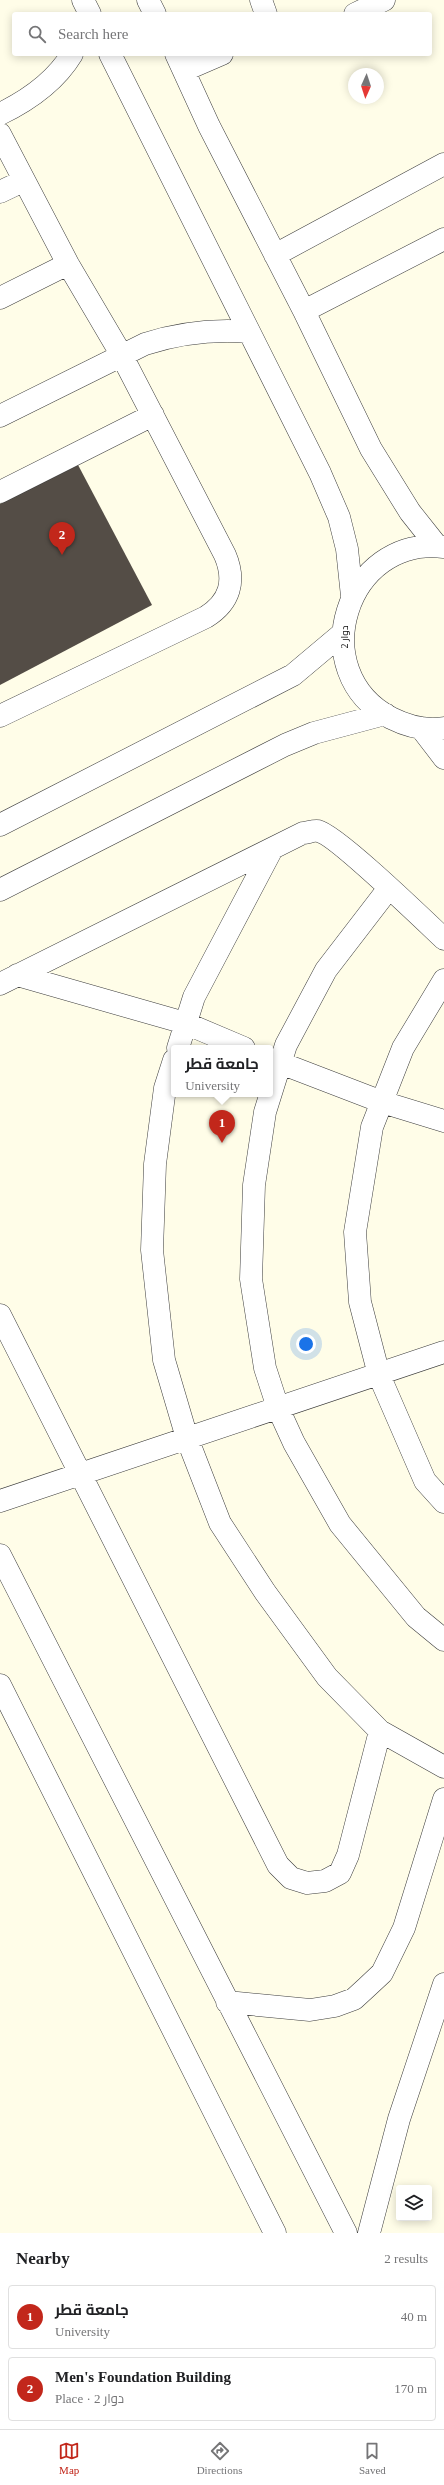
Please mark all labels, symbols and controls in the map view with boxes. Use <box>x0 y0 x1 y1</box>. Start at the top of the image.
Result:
search box <box>12 12 432 56</box>
icon: search <box>26 23 48 45</box>
text: Search here <box>58 26 128 42</box>
north arrow <box>348 68 384 104</box>
pin: 2 <box>49 522 75 555</box>
street label: دوار 2 <box>339 625 350 649</box>
popup <box>171 1045 273 1097</box>
text: جامعة قطر <box>185 1056 259 1072</box>
text: University <box>185 1078 240 1093</box>
pin: 1 <box>209 1110 235 1143</box>
your location <box>296 1334 316 1354</box>
map controls <box>396 2185 432 2221</box>
button: layers <box>396 2185 432 2221</box>
text: Nearby <box>16 2249 70 2268</box>
text: 2 results <box>384 2251 428 2266</box>
text: جامعة قطر <box>55 2302 129 2318</box>
text: 1 <box>27 2309 33 2324</box>
text: 40 m <box>401 2309 427 2324</box>
text: University <box>55 2324 110 2339</box>
text: Men's Foundation Building <box>55 2369 231 2385</box>
text: 2 <box>27 2381 33 2396</box>
text: 170 m <box>394 2381 427 2396</box>
text: Place · دوار 2 <box>55 2391 124 2406</box>
tab: Map <box>58 2440 80 2476</box>
tab: Directions <box>197 2440 242 2476</box>
tab: Saved <box>359 2440 386 2476</box>

